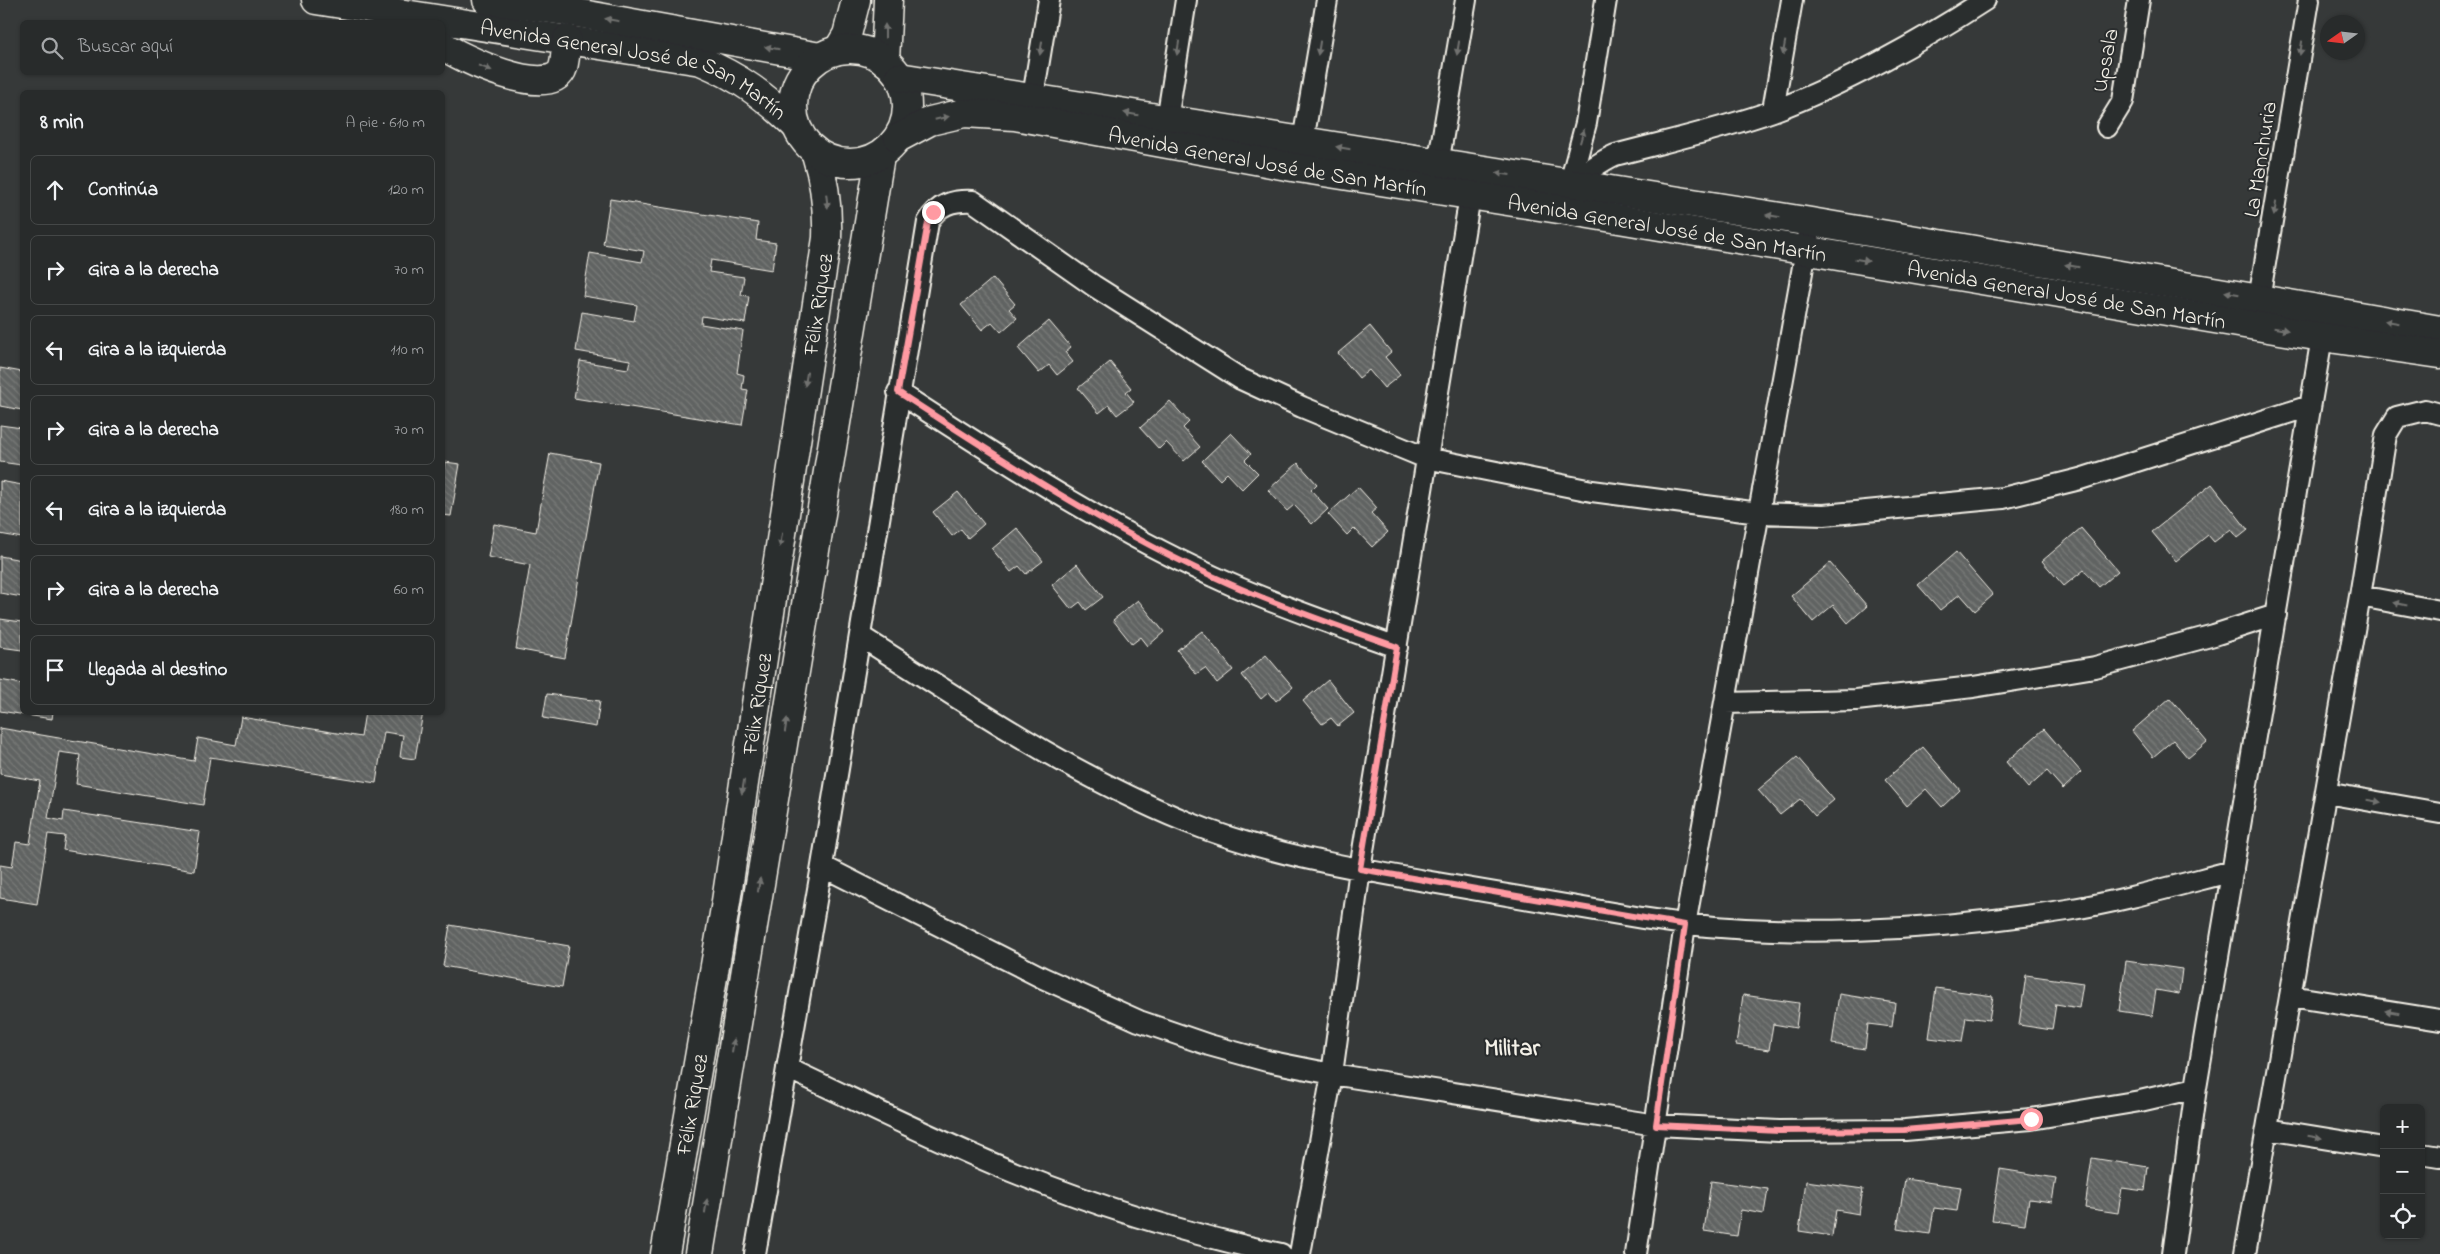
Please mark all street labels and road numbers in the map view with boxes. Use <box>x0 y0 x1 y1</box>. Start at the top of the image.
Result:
street label: Avenida General José de San Martín <box>478 13 793 129</box>
street label: Upsala <box>2085 26 2129 95</box>
street label: La Manchuria <box>2237 99 2287 220</box>
street label: Avenida General José de San Martín <box>1105 120 1429 207</box>
street label: Avenida General José de San Martín <box>1505 188 1829 273</box>
street label: Félix Riquez <box>796 251 844 358</box>
street label: Avenida General José de San Martín <box>1904 255 2228 340</box>
street label: Félix Riquez <box>735 650 783 758</box>
street label: Félix Riquez <box>669 1051 719 1159</box>

